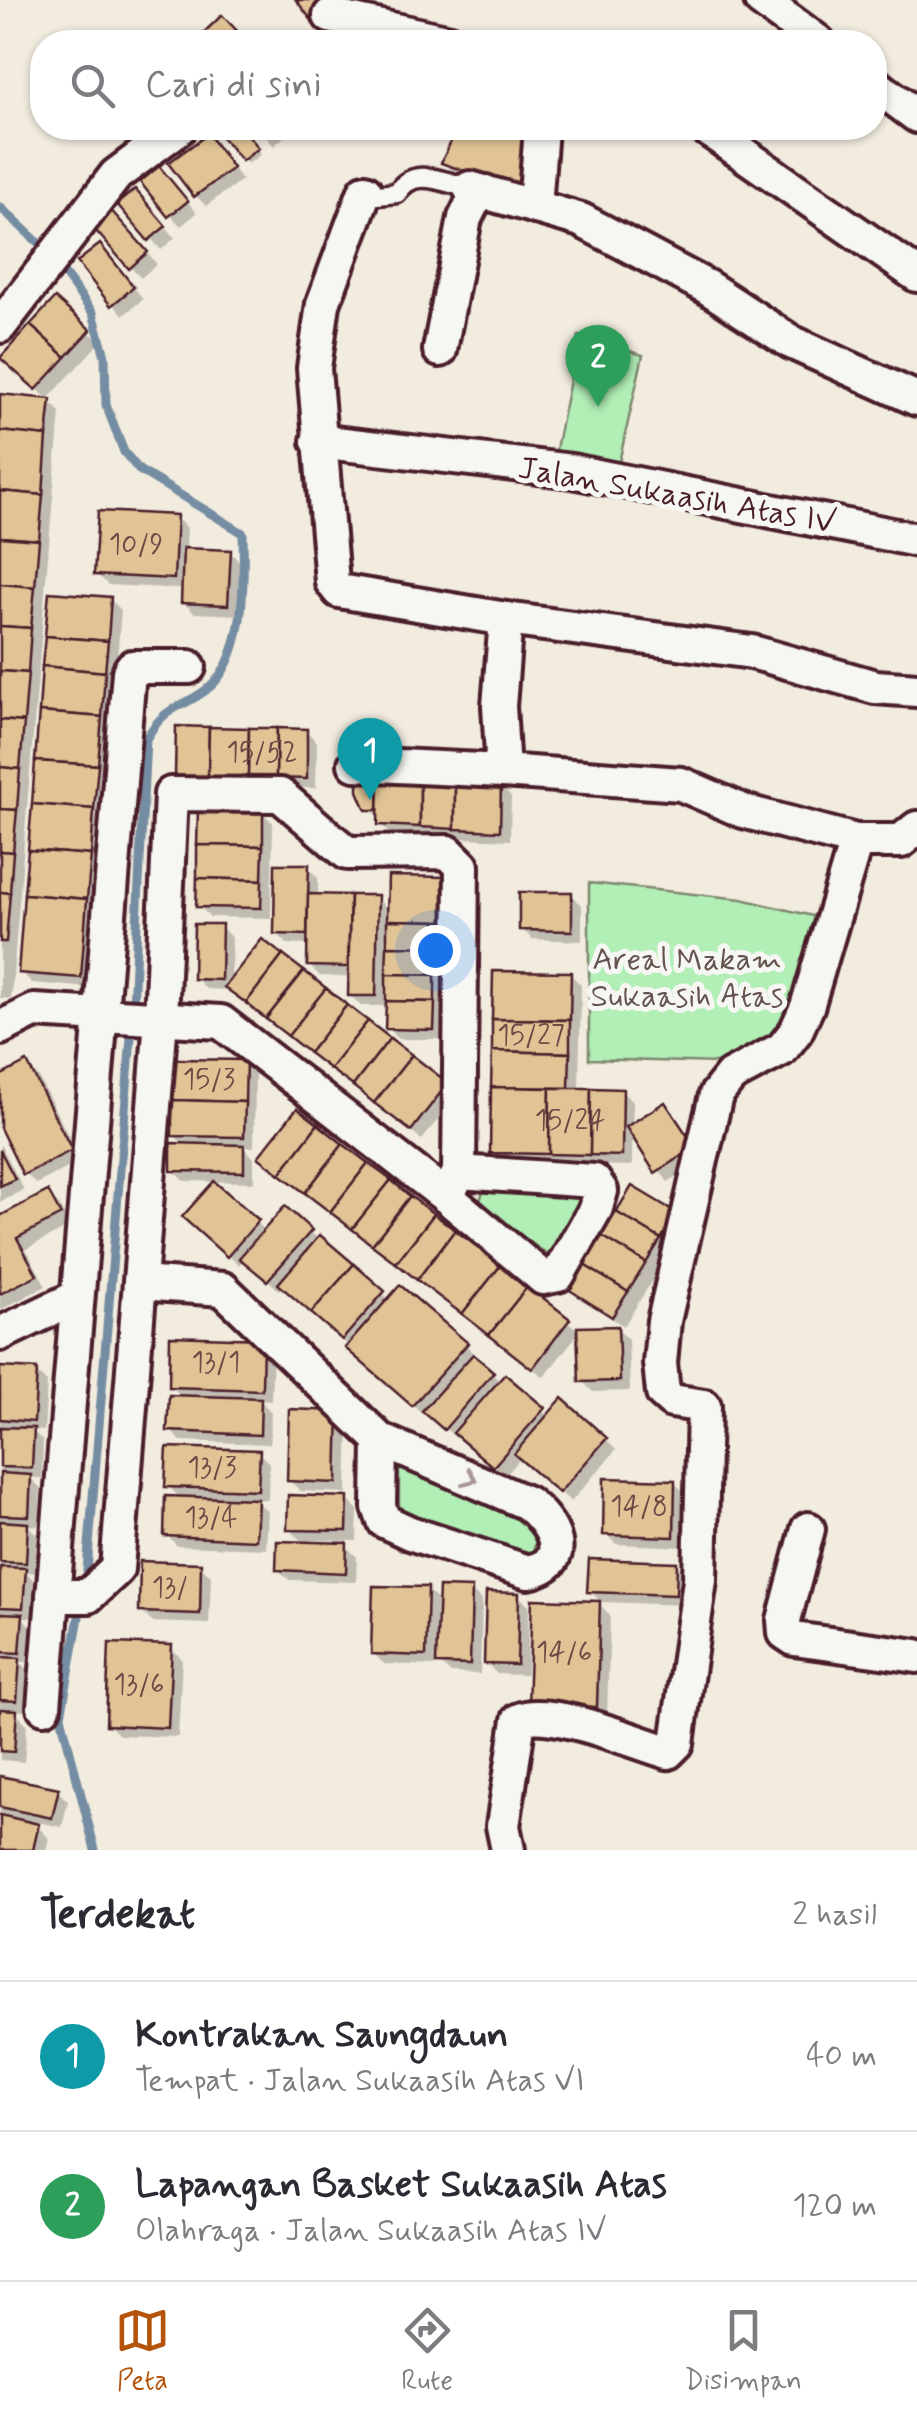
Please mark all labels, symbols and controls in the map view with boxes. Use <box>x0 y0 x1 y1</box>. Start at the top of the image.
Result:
search box <box>30 30 887 140</box>
icon: search <box>65 58 120 113</box>
text: Cari di sini <box>145 61 322 110</box>
pin: 2 <box>566 324 630 407</box>
street label: Jalan Sukaasih Atas IV <box>515 447 839 545</box>
house number: 10/9 <box>109 527 163 564</box>
pin: 1 <box>338 718 402 800</box>
house number: 15/52 <box>226 735 298 772</box>
your location <box>410 925 461 976</box>
park label: Areal Makam Sukaasih Atas <box>591 939 783 1018</box>
house number: 15/27 <box>497 1018 565 1055</box>
house number: 15/3 <box>183 1062 235 1099</box>
house number: 15/24 <box>535 1103 605 1140</box>
house number: 13/1 <box>191 1345 241 1382</box>
house number: 13/3 <box>187 1450 237 1487</box>
one-way arrow <box>460 1467 478 1487</box>
house number: 14/8 <box>610 1489 668 1526</box>
house number: 13/4 <box>185 1500 237 1537</box>
house number: 13/ <box>152 1570 188 1607</box>
house number: 14/6 <box>536 1635 592 1672</box>
house number: 13/6 <box>114 1667 164 1704</box>
text: Terdekat <box>40 1888 195 1943</box>
text: 2 hasil <box>792 1894 877 1936</box>
text: Kontrakan Saungdaun <box>135 2011 508 2060</box>
text: 1 <box>65 2035 80 2077</box>
text: 40 m <box>806 2035 877 2077</box>
text: Tempat · Jalan Sukaasih Atas VI <box>135 2060 585 2102</box>
text: Lapangan Basket Sukaasih Atas <box>135 2161 667 2210</box>
text: 2 <box>65 2185 80 2227</box>
text: 120 m <box>792 2185 877 2227</box>
text: Olahraga · Jalan Sukaasih Atas IV <box>135 2210 607 2252</box>
tab: Peta <box>115 2303 170 2400</box>
tab: Rute <box>400 2303 455 2400</box>
tab: Disimpan <box>684 2303 802 2400</box>

